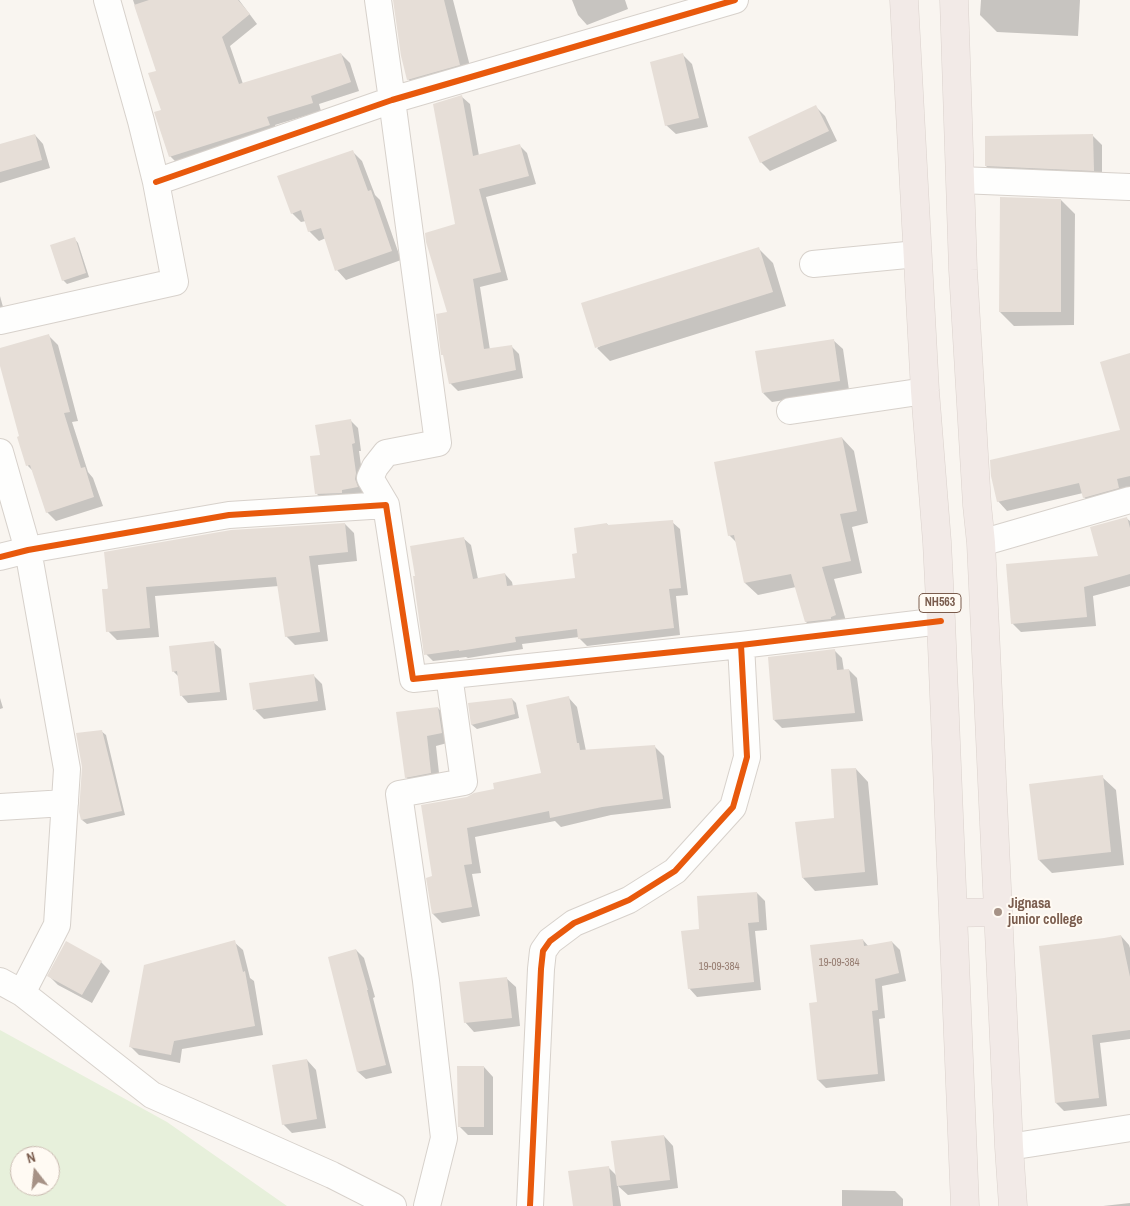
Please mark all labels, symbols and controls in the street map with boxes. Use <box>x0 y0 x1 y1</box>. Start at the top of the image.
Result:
road number: NH563 <box>919 594 961 612</box>
place label: Jignasa junior college <box>1008 896 1083 929</box>
marker: Jignasa junior college <box>992 906 1004 918</box>
house number: 19-09-384 <box>818 956 860 970</box>
house number: 19-09-384 <box>698 960 740 974</box>
north arrow <box>10 1146 60 1196</box>
text: N <box>25 1148 38 1167</box>

